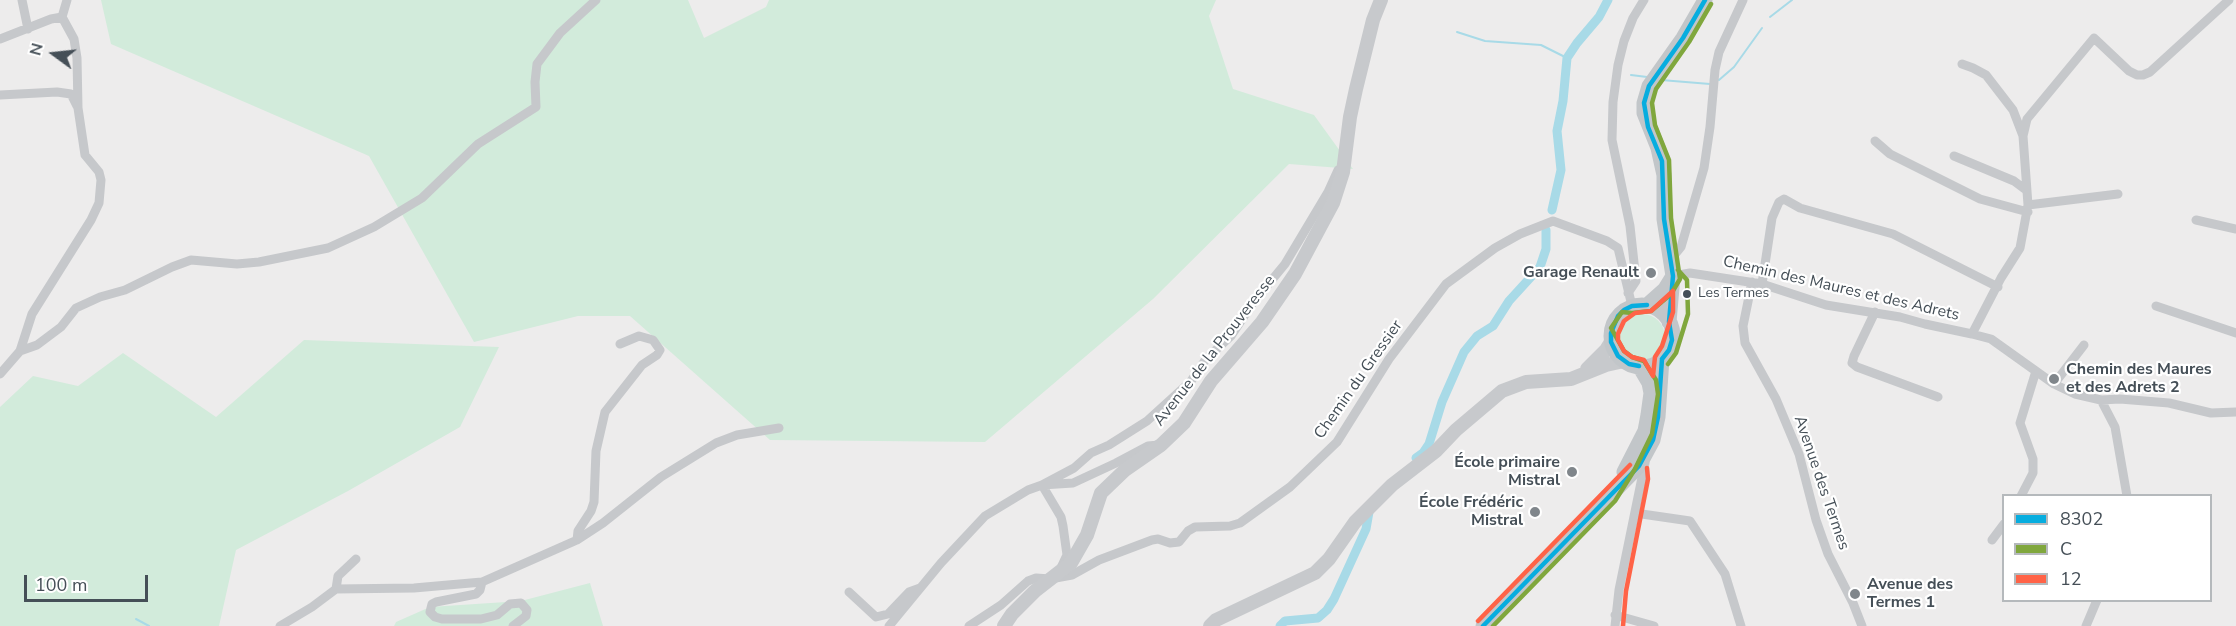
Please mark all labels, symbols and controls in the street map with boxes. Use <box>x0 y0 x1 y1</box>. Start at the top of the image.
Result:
north arrow <box>24 24 84 84</box>
text: N <box>24 41 49 58</box>
street label: Chemin des Maures et des Adrets <box>1721 252 1961 326</box>
place label: Garage Renault <box>1523 263 1639 283</box>
marker: Garage Renault <box>1644 266 1658 280</box>
street label: Avenue de la Prouveresse <box>1150 272 1280 430</box>
place label: Les Termes <box>1698 286 1769 302</box>
marker: Les Termes <box>1681 288 1693 300</box>
street label: Chemin du Gressier <box>1311 317 1407 443</box>
place label: Chemin des Maures et des Adrets 2 <box>2066 360 2212 398</box>
marker: Chemin des Maures et des Adrets 2 <box>2047 372 2061 386</box>
street label: Avenue des Termes <box>1789 413 1853 553</box>
place label: École primaire Mistral <box>1454 453 1560 491</box>
marker: École primaire Mistral <box>1565 465 1579 479</box>
place label: École Frédéric Mistral <box>1419 493 1523 531</box>
legend <box>2002 494 2212 602</box>
marker: École Frédéric Mistral <box>1528 505 1542 519</box>
text: 8302 <box>2060 507 2103 531</box>
text: C <box>2060 537 2072 561</box>
scale bar <box>27 563 152 601</box>
text: 12 <box>2060 567 2082 591</box>
text: 100 m <box>35 573 87 597</box>
place label: Avenue des Termes 1 <box>1867 575 1953 613</box>
marker: Avenue des Termes 1 <box>1848 587 1862 601</box>

